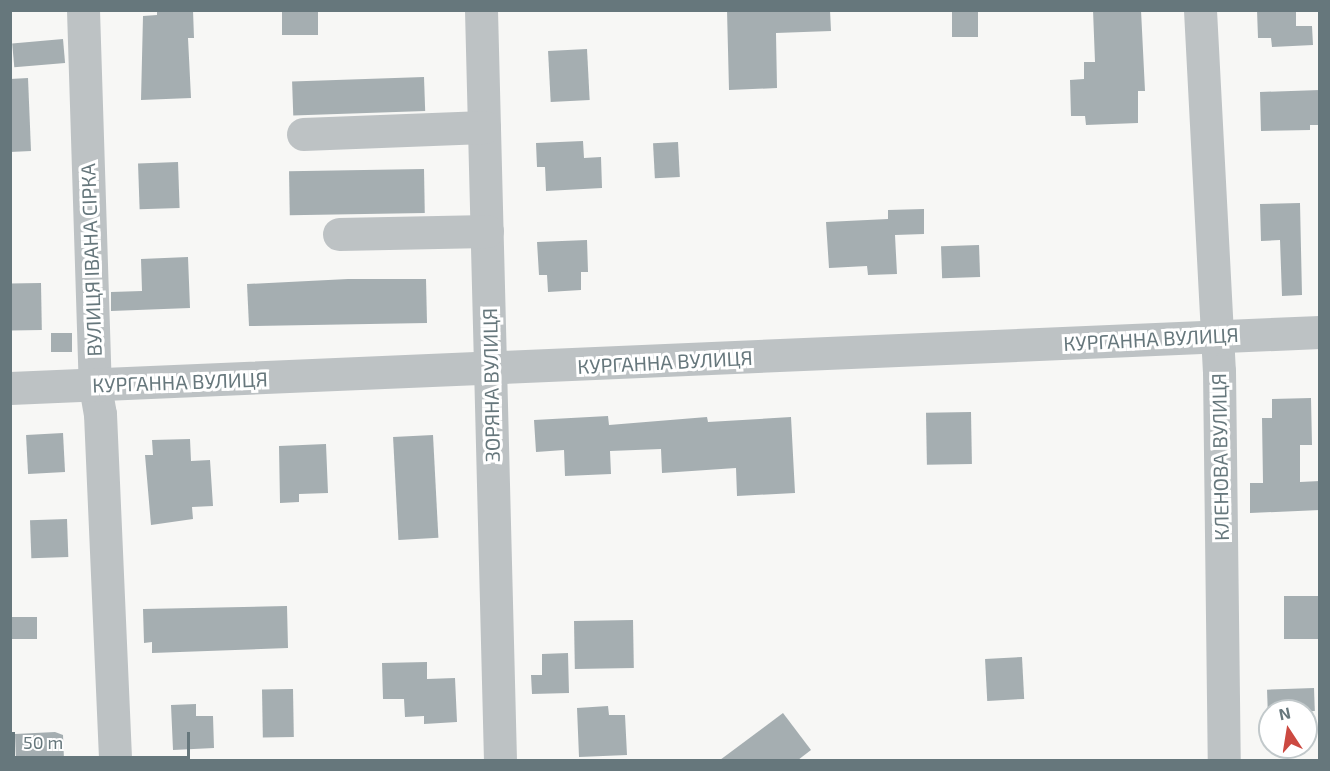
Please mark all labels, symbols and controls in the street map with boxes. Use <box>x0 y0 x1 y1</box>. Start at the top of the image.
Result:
street label: ВУЛИЦЯ ІВАНА СІРКА <box>76 163 106 357</box>
street label: ЗОРЯНА ВУЛИЦЯ <box>478 308 504 462</box>
street label: КУРГАННА ВУЛИЦЯ <box>1063 322 1239 356</box>
street label: КУРГАННА ВУЛИЦЯ <box>577 345 753 379</box>
street label: КУРГАННА ВУЛИЦЯ <box>92 367 268 397</box>
street label: КЛЕНОВА ВУЛИЦЯ <box>1207 373 1233 541</box>
north arrow <box>1258 699 1318 759</box>
text: N <box>1277 702 1292 723</box>
scale bar <box>15 720 194 758</box>
text: 50 m <box>23 731 63 753</box>

